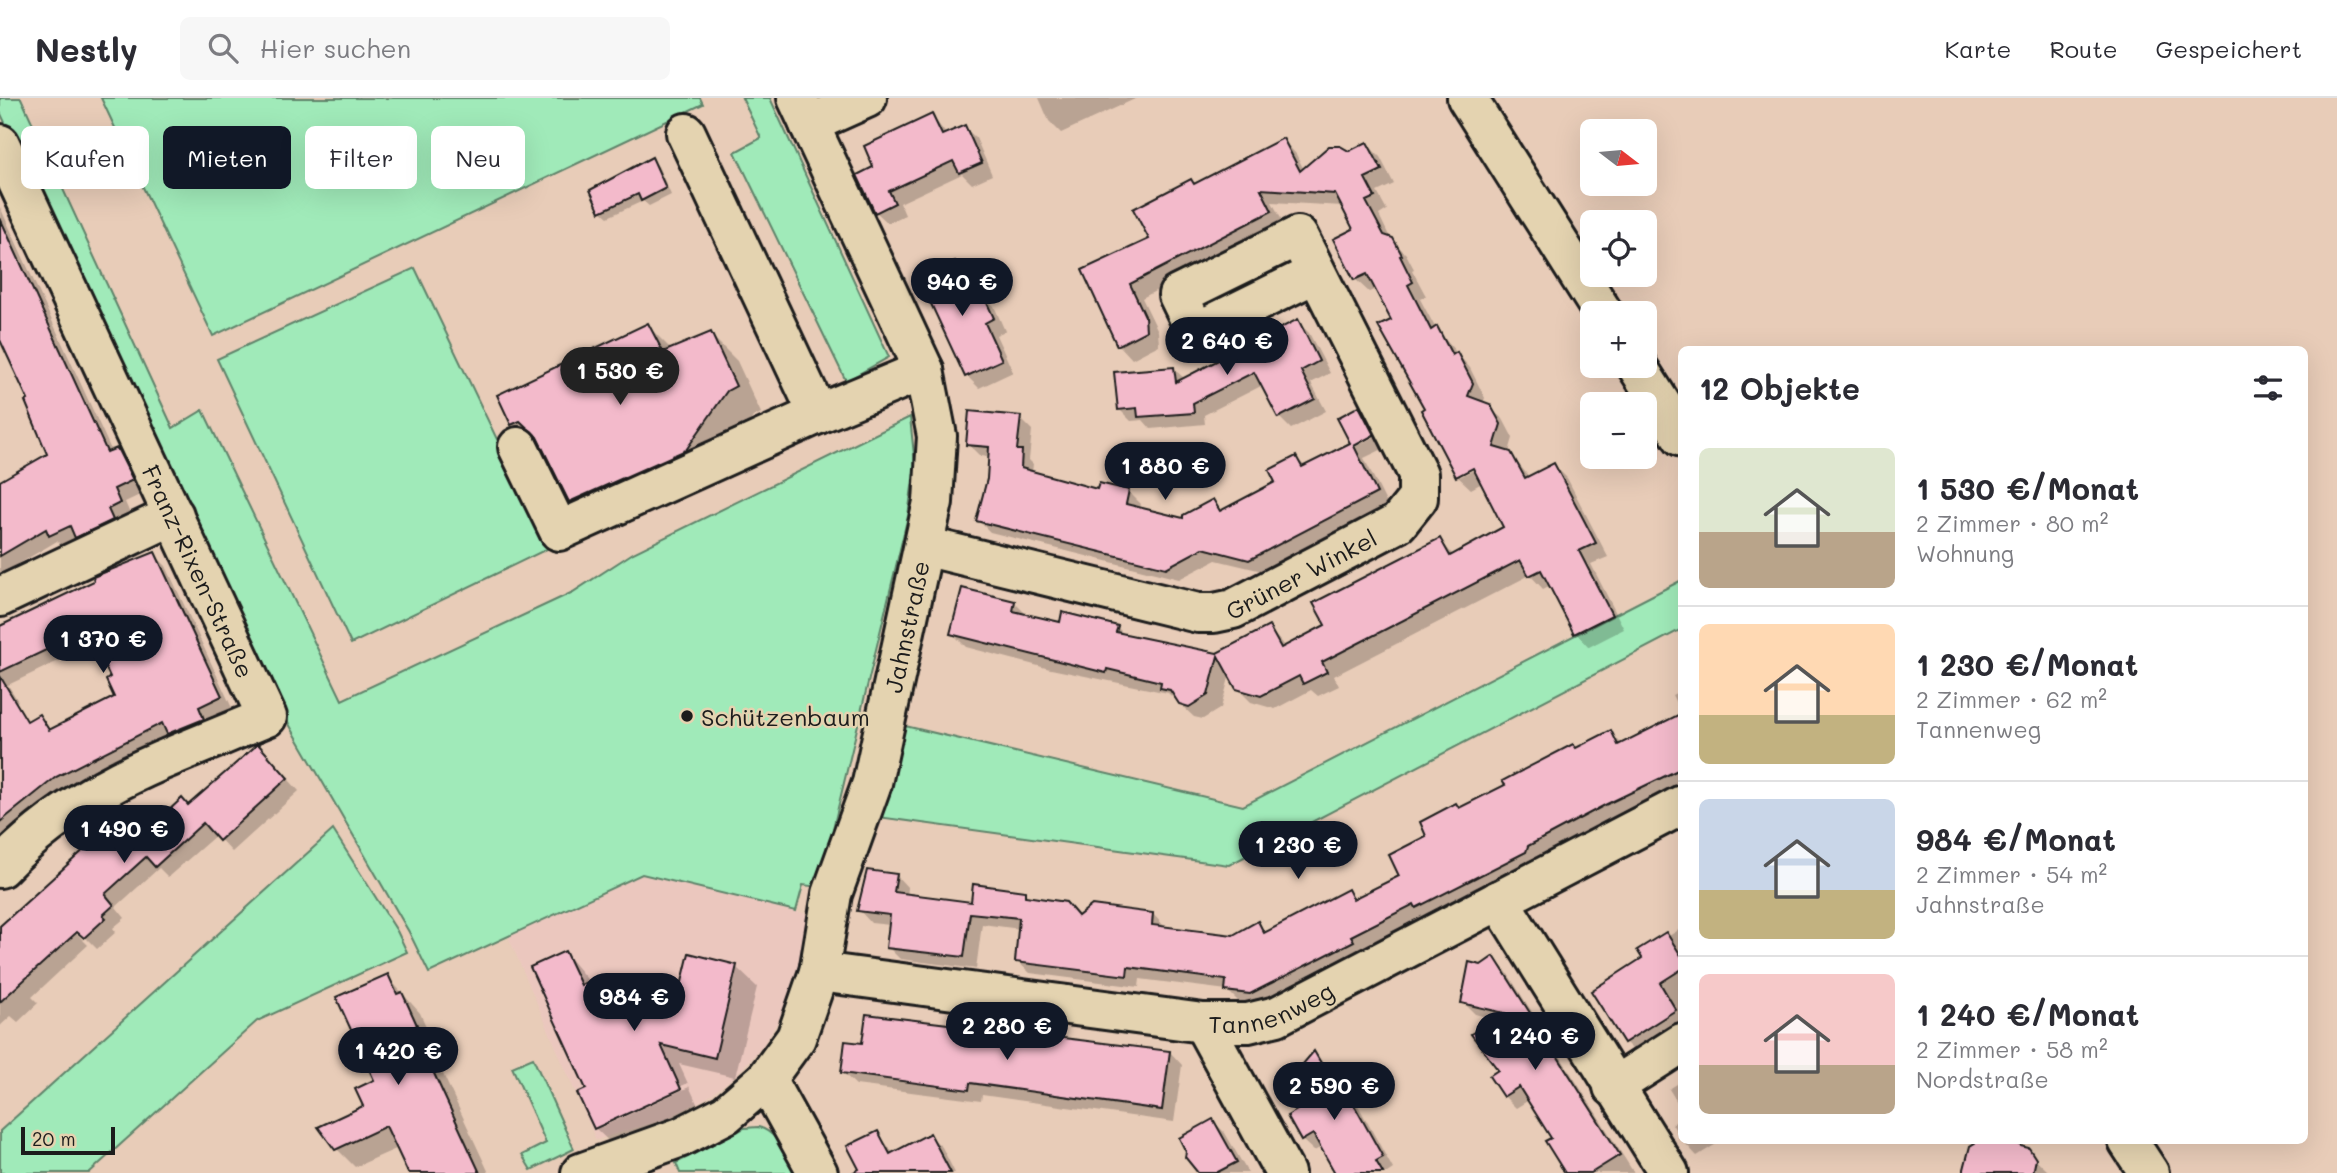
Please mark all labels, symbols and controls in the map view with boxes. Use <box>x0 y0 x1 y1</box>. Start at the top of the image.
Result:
search box <box>180 17 670 80</box>
text: Nestly <box>35 27 138 70</box>
icon: search <box>204 29 242 67</box>
text: Hier suchen <box>260 31 411 65</box>
text: Karte <box>1944 33 2011 64</box>
text: Route <box>2049 33 2118 64</box>
text: Gespeichert <box>2156 33 2302 64</box>
north arrow <box>1580 119 1657 196</box>
map controls <box>1580 119 1657 469</box>
chip: Kaufen <box>21 126 149 189</box>
chip: Mieten <box>163 126 291 189</box>
chip: Filter <box>305 126 417 189</box>
chip: Neu <box>431 126 525 189</box>
button: locate <box>1580 210 1657 287</box>
pin: 940 € <box>913 258 1011 318</box>
text: 940 € <box>927 266 997 296</box>
button: + <box>1580 301 1657 378</box>
pin: 2 640 € <box>1162 317 1292 377</box>
text: 2 640 € <box>1181 325 1273 355</box>
pin: 1 530 € <box>555 348 685 407</box>
text: 1 530 € <box>576 355 664 385</box>
text: 12 Objekte <box>1699 368 1860 408</box>
icon: filters <box>2249 369 2287 407</box>
button: − <box>1580 392 1657 469</box>
pin: 1 880 € <box>1100 442 1230 502</box>
text: 1 880 € <box>1121 450 1209 480</box>
street label: Franz-Rixen-Straße <box>136 459 262 682</box>
text: 1 530 €/Monat <box>1916 468 2139 508</box>
icon: home <box>1755 476 1839 560</box>
text: 2 Zimmer · 80 m² <box>1916 508 2108 538</box>
street label: Grüner Winkel <box>1220 521 1382 626</box>
text: Wohnung <box>1916 538 2014 568</box>
street label: Jahnstraße <box>877 557 935 695</box>
pin: 1 370 € <box>38 616 168 675</box>
text: 1 370 € <box>60 623 146 653</box>
text: 1 230 €/Monat <box>1916 644 2138 684</box>
icon: home <box>1755 652 1839 736</box>
text: 2 Zimmer · 62 m² <box>1916 684 2107 714</box>
place label: Schützenbaum <box>701 701 870 732</box>
marker: Schützenbaum <box>679 708 695 724</box>
text: Tannenweg <box>1916 714 2041 744</box>
pin: 1 490 € <box>59 806 189 865</box>
text: 1 490 € <box>80 813 168 843</box>
text: 984 €/Monat <box>1916 819 2116 859</box>
pin: 1 230 € <box>1233 822 1363 881</box>
icon: home <box>1755 827 1839 911</box>
text: 1 230 € <box>1255 829 1341 859</box>
text: 2 Zimmer · 54 m² <box>1916 859 2107 889</box>
text: Jahnstraße <box>1916 889 2045 919</box>
pin: 984 € <box>585 974 683 1033</box>
street label: Tannenweg <box>1208 974 1338 1039</box>
text: 984 € <box>599 981 669 1011</box>
text: 1 240 €/Monat <box>1916 994 2139 1034</box>
pin: 2 280 € <box>942 1002 1072 1062</box>
icon: home <box>1755 1002 1839 1086</box>
text: 2 280 € <box>962 1010 1052 1040</box>
pin: 1 240 € <box>1470 1012 1600 1072</box>
text: 1 240 € <box>1491 1020 1579 1050</box>
pin: 1 420 € <box>333 1028 463 1087</box>
text: 2 Zimmer · 58 m² <box>1916 1034 2108 1064</box>
text: 1 420 € <box>354 1035 442 1065</box>
pin: 2 590 € <box>1269 1062 1399 1122</box>
text: Nordstraße <box>1916 1064 2049 1094</box>
text: 2 590 € <box>1289 1070 1379 1100</box>
scale bar <box>21 1124 116 1156</box>
text: 20 m <box>32 1126 76 1151</box>

